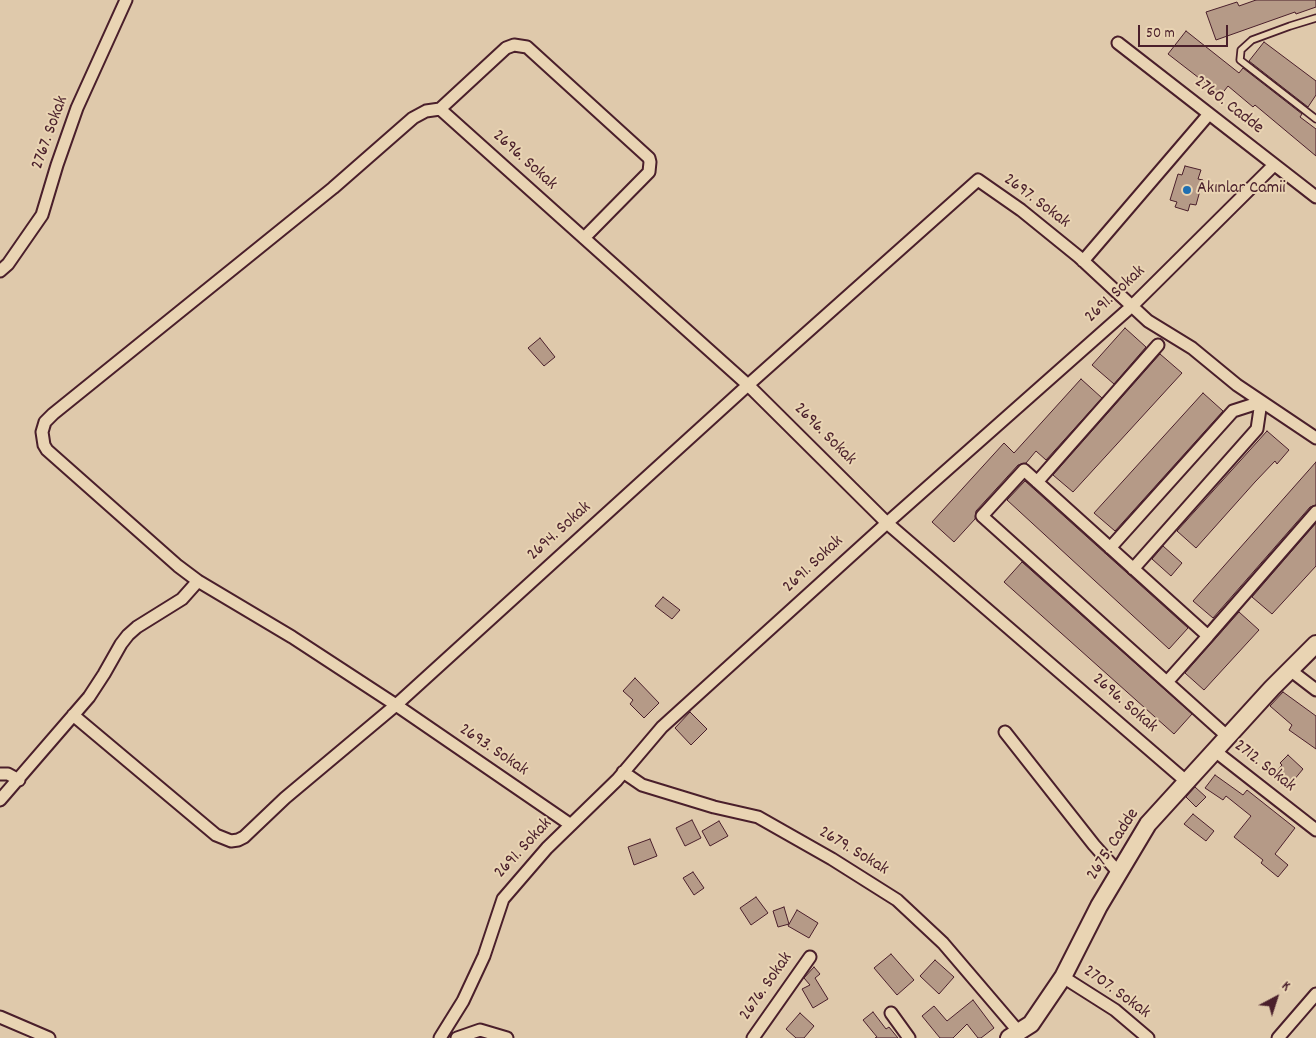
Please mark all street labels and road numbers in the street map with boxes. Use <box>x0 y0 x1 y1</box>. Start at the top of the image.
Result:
street label: 2760. Cadde <box>1189 72 1267 140</box>
street label: 2767. Sokak <box>28 93 74 173</box>
street label: 2696. Sokak <box>487 126 561 196</box>
street label: 2697. Sokak <box>998 170 1074 234</box>
street label: 2691. Sokak <box>1081 261 1151 329</box>
street label: 2696. Sokak <box>788 399 860 471</box>
street label: 2694. Sokak <box>524 498 596 566</box>
street label: 2691. Sokak <box>779 531 849 599</box>
street label: 2696. Sokak <box>1087 670 1161 738</box>
street label: 2693. Sokak <box>454 720 532 782</box>
street label: 2712. Sokak <box>1229 736 1299 798</box>
street label: 2675. Cadde <box>1083 805 1145 885</box>
street label: 2691. Sokak <box>490 814 558 884</box>
street label: 2679. Sokak <box>814 823 892 881</box>
street label: 2676. Sokak <box>736 949 798 1025</box>
street label: 2707. Sokak <box>1078 961 1154 1025</box>

